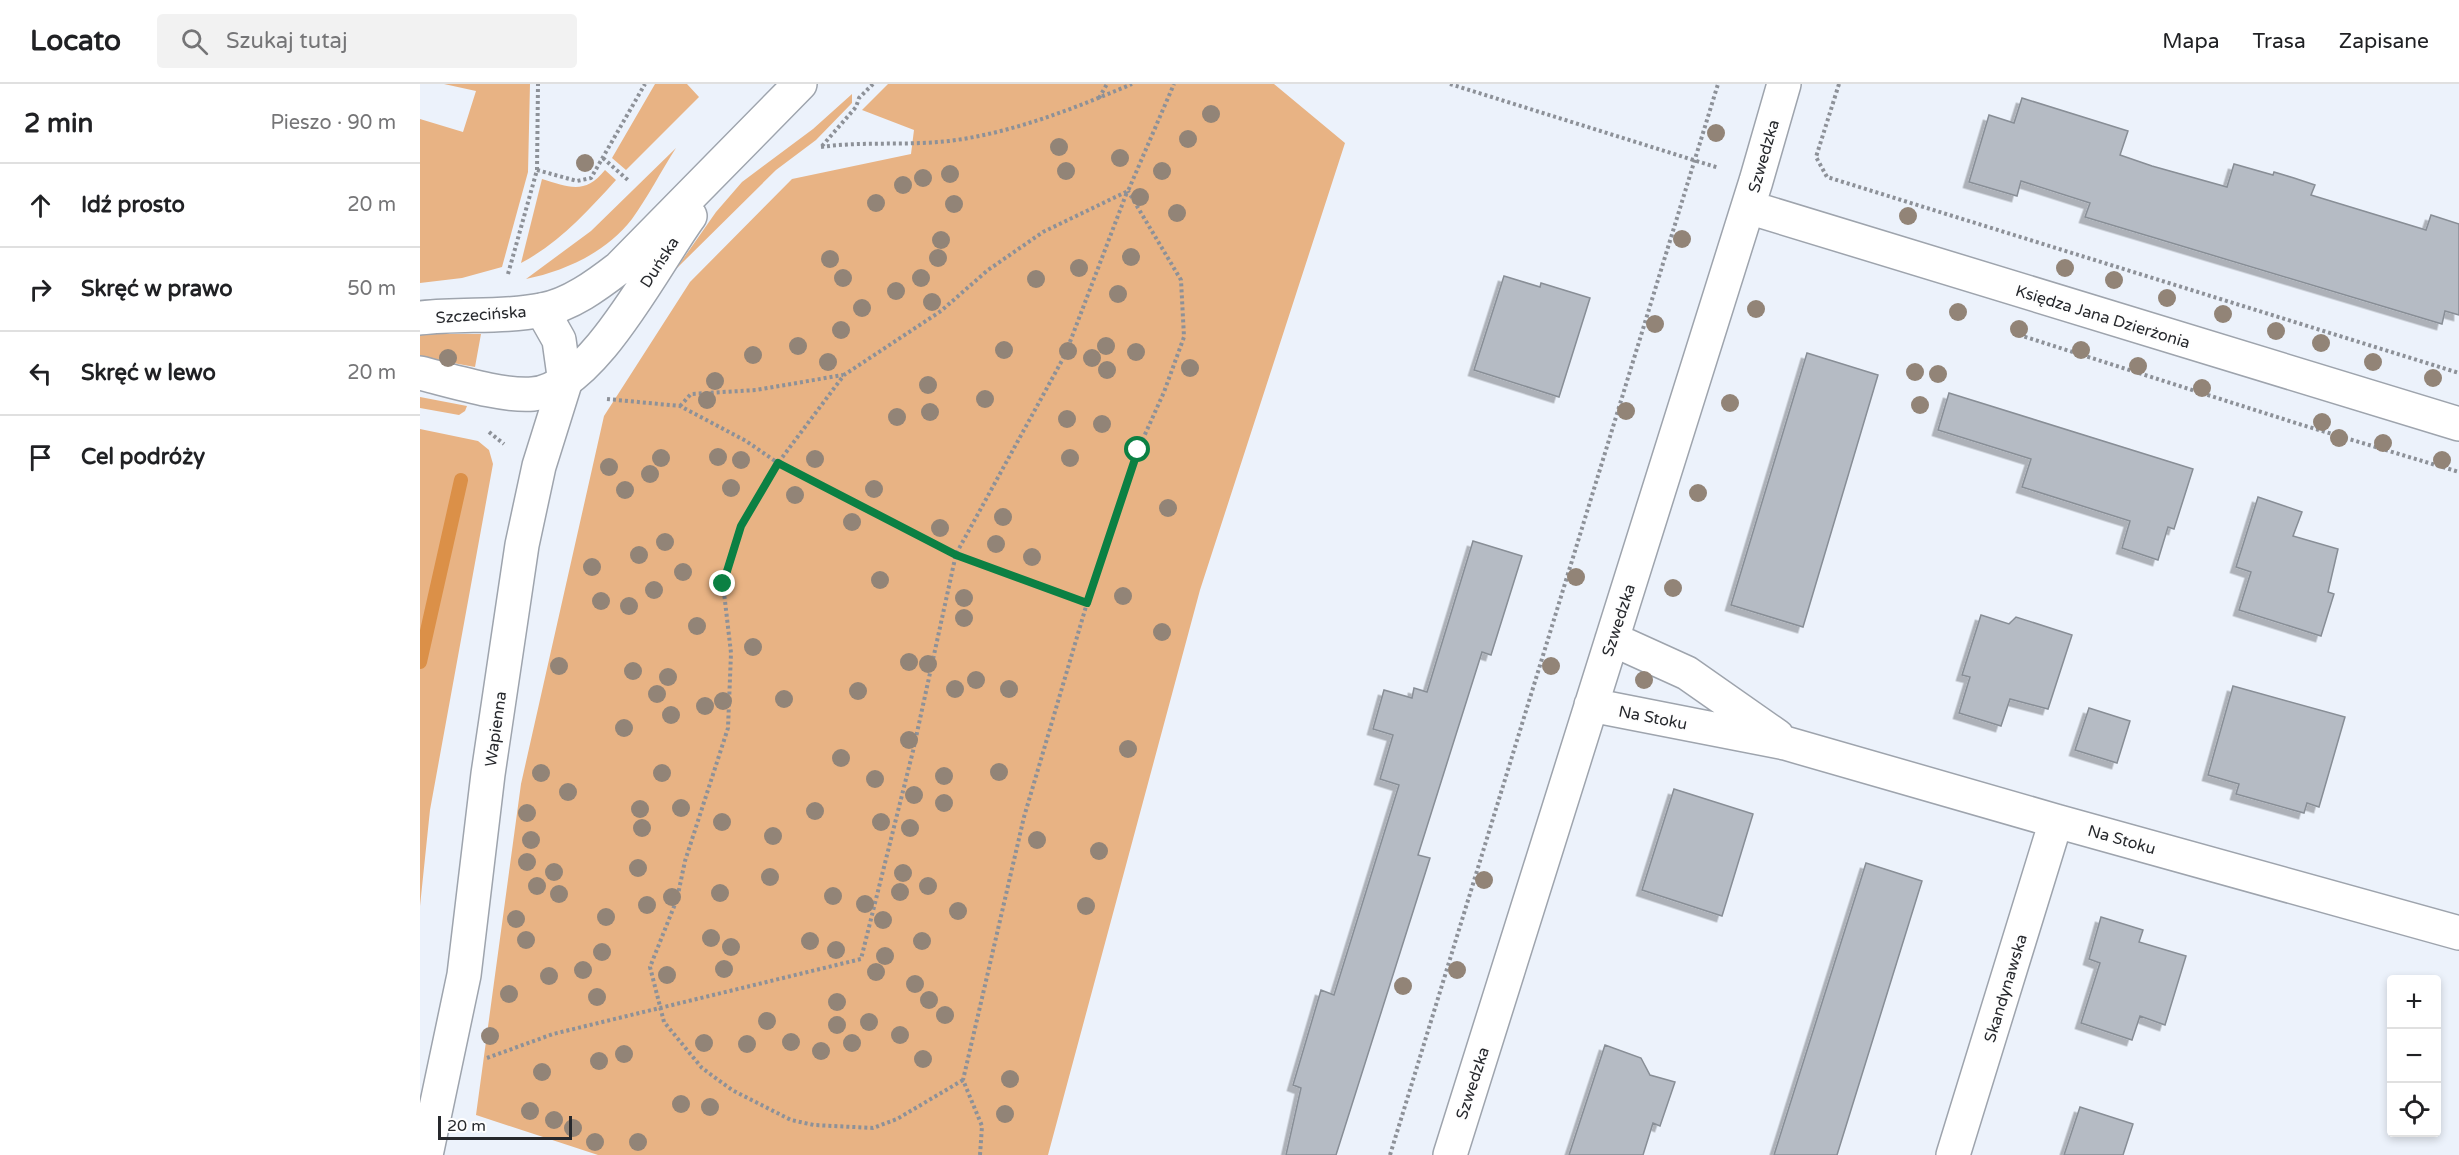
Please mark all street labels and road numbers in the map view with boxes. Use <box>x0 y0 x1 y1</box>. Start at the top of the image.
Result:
street label: Szwedzka <box>1744 117 1784 195</box>
street label: Duńska <box>636 233 684 292</box>
street label: Księdza Jana Dzierżonia <box>2013 281 2192 353</box>
street label: Szczecińska <box>435 302 527 328</box>
street label: Szwedzka <box>1598 582 1640 659</box>
street label: Wapienna <box>481 690 511 768</box>
street label: Na Stoku <box>1617 702 1689 734</box>
street label: Na Stoku <box>2085 821 2158 859</box>
street label: Skandynawska <box>1980 932 2032 1045</box>
street label: Szwedzka <box>1452 1045 1494 1122</box>

